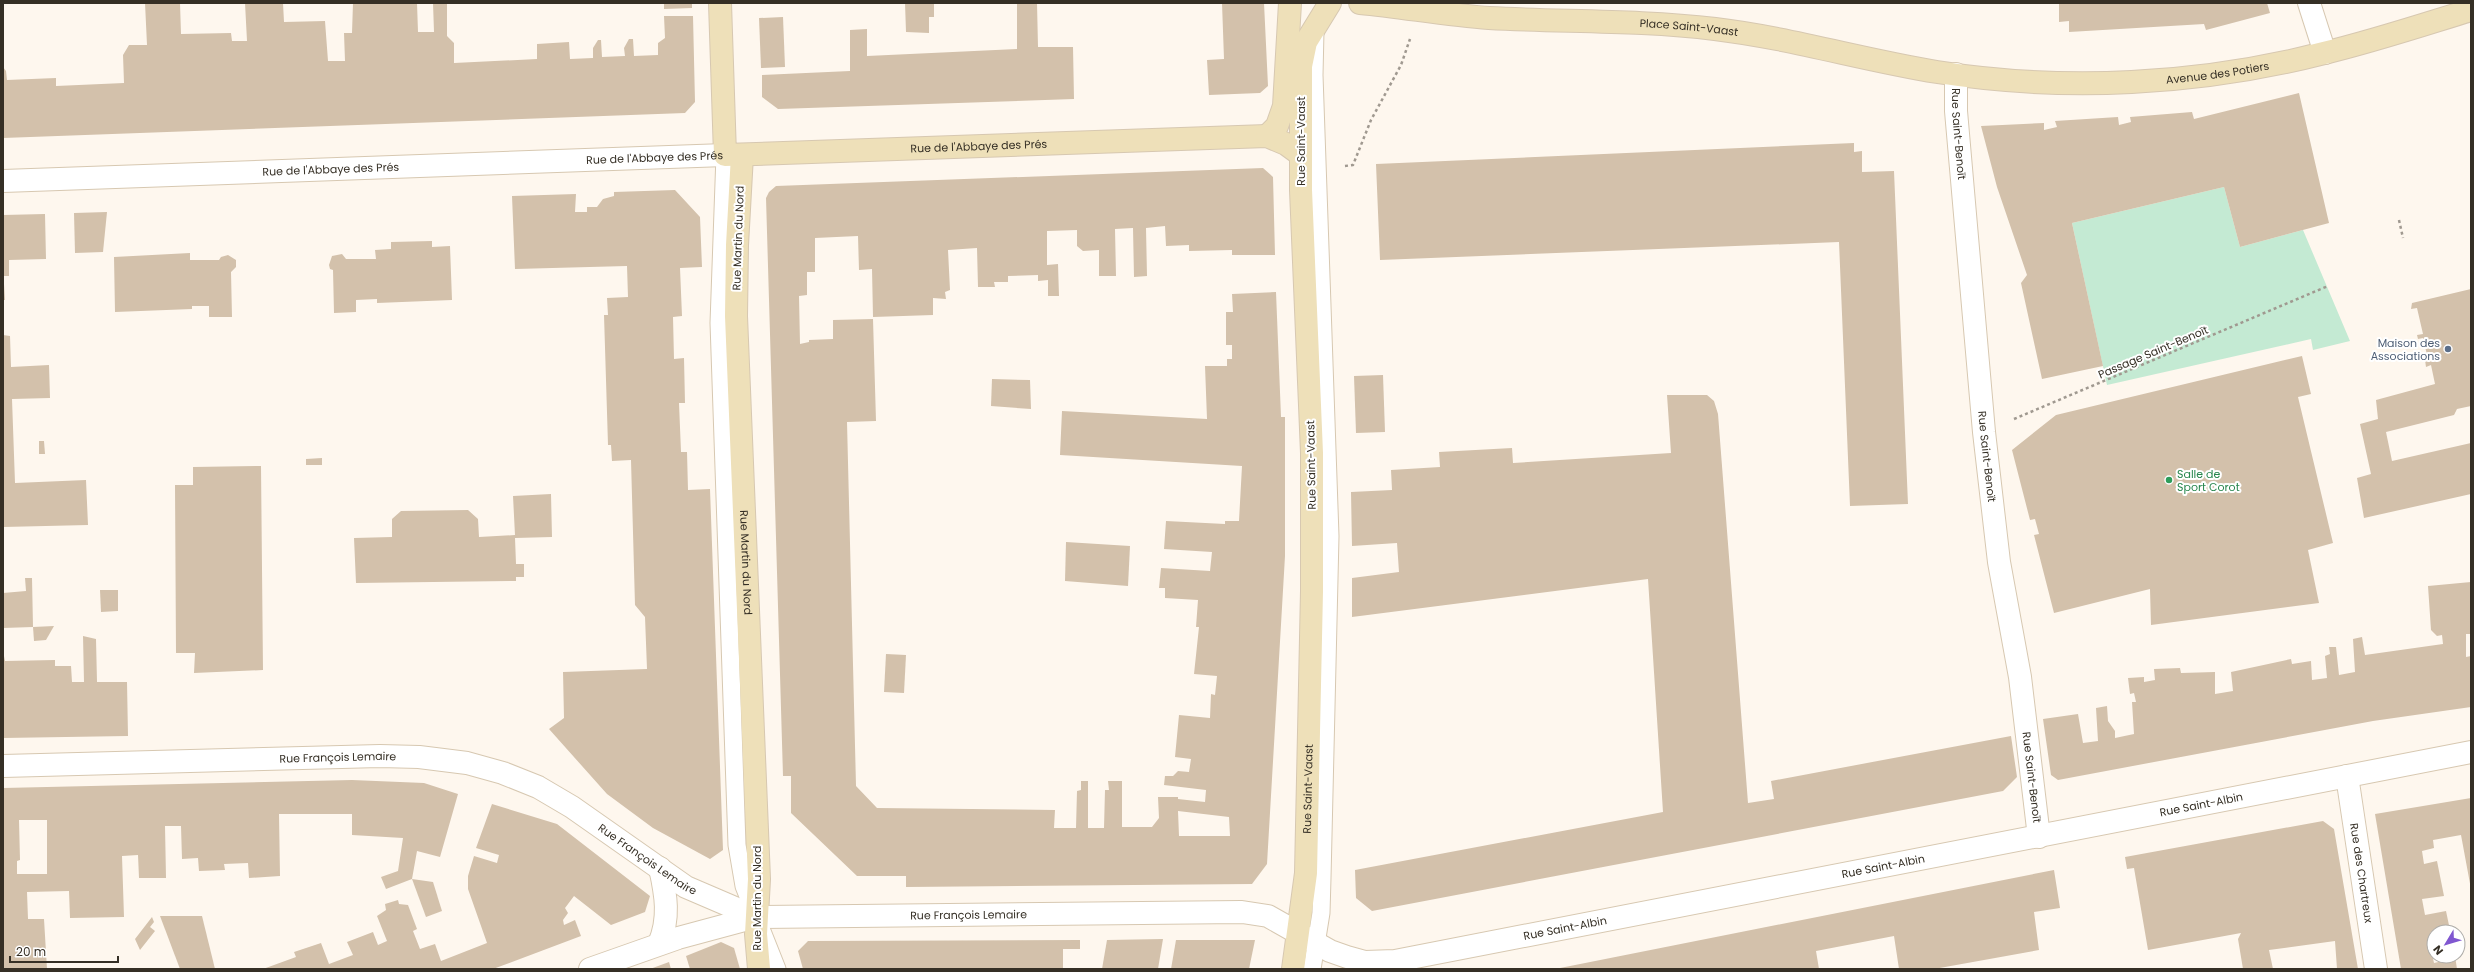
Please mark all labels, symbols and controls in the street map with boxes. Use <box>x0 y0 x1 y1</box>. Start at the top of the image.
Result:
street label: Place Saint-Vaast <box>1639 15 1739 40</box>
street label: Avenue des Potiers <box>2165 57 2271 88</box>
street label: Rue Saint-Benoït <box>1948 88 1970 180</box>
street label: Rue Saint-Vaast <box>1293 96 1309 186</box>
street label: Rue de l'Abbaye des Prés <box>910 136 1048 156</box>
street label: Rue de l'Abbaye des Prés <box>586 147 724 168</box>
street label: Rue de l'Abbaye des Prés <box>262 159 400 180</box>
street label: Rue Martin du Nord <box>728 185 748 291</box>
street label: Passage Saint-Benoït <box>2096 322 2210 382</box>
place label: Maison des Associations <box>2371 335 2440 364</box>
marker: Maison des Associations <box>2443 344 2453 354</box>
street label: Rue Saint-Benoït <box>1974 410 2000 503</box>
street label: Rue Saint-Vaast <box>1302 420 1320 510</box>
place label: Salle de Sport Corot <box>2177 466 2240 495</box>
marker: Salle de Sport Corot <box>2164 475 2174 485</box>
street label: Rue Martin du Nord <box>736 510 756 615</box>
street label: Rue Saint-Benoït <box>2019 731 2045 824</box>
street label: Rue Saint-Vaast <box>1299 744 1317 834</box>
street label: Rue François Lemaire <box>279 748 397 767</box>
street label: Rue Saint-Albin <box>2158 788 2244 820</box>
street label: Rue François Lemaire <box>595 820 700 899</box>
street label: Rue des Chartreux <box>2346 822 2377 925</box>
street label: Rue Martin du Nord <box>749 846 765 950</box>
street label: Rue Saint-Albin <box>1840 850 1926 882</box>
street label: Rue François Lemaire <box>910 906 1027 923</box>
street label: Rue Saint-Albin <box>1522 912 1608 944</box>
north arrow <box>2426 924 2466 964</box>
scale bar <box>10 938 118 964</box>
text: N <box>2429 942 2447 958</box>
text: 20 m <box>16 943 46 960</box>

